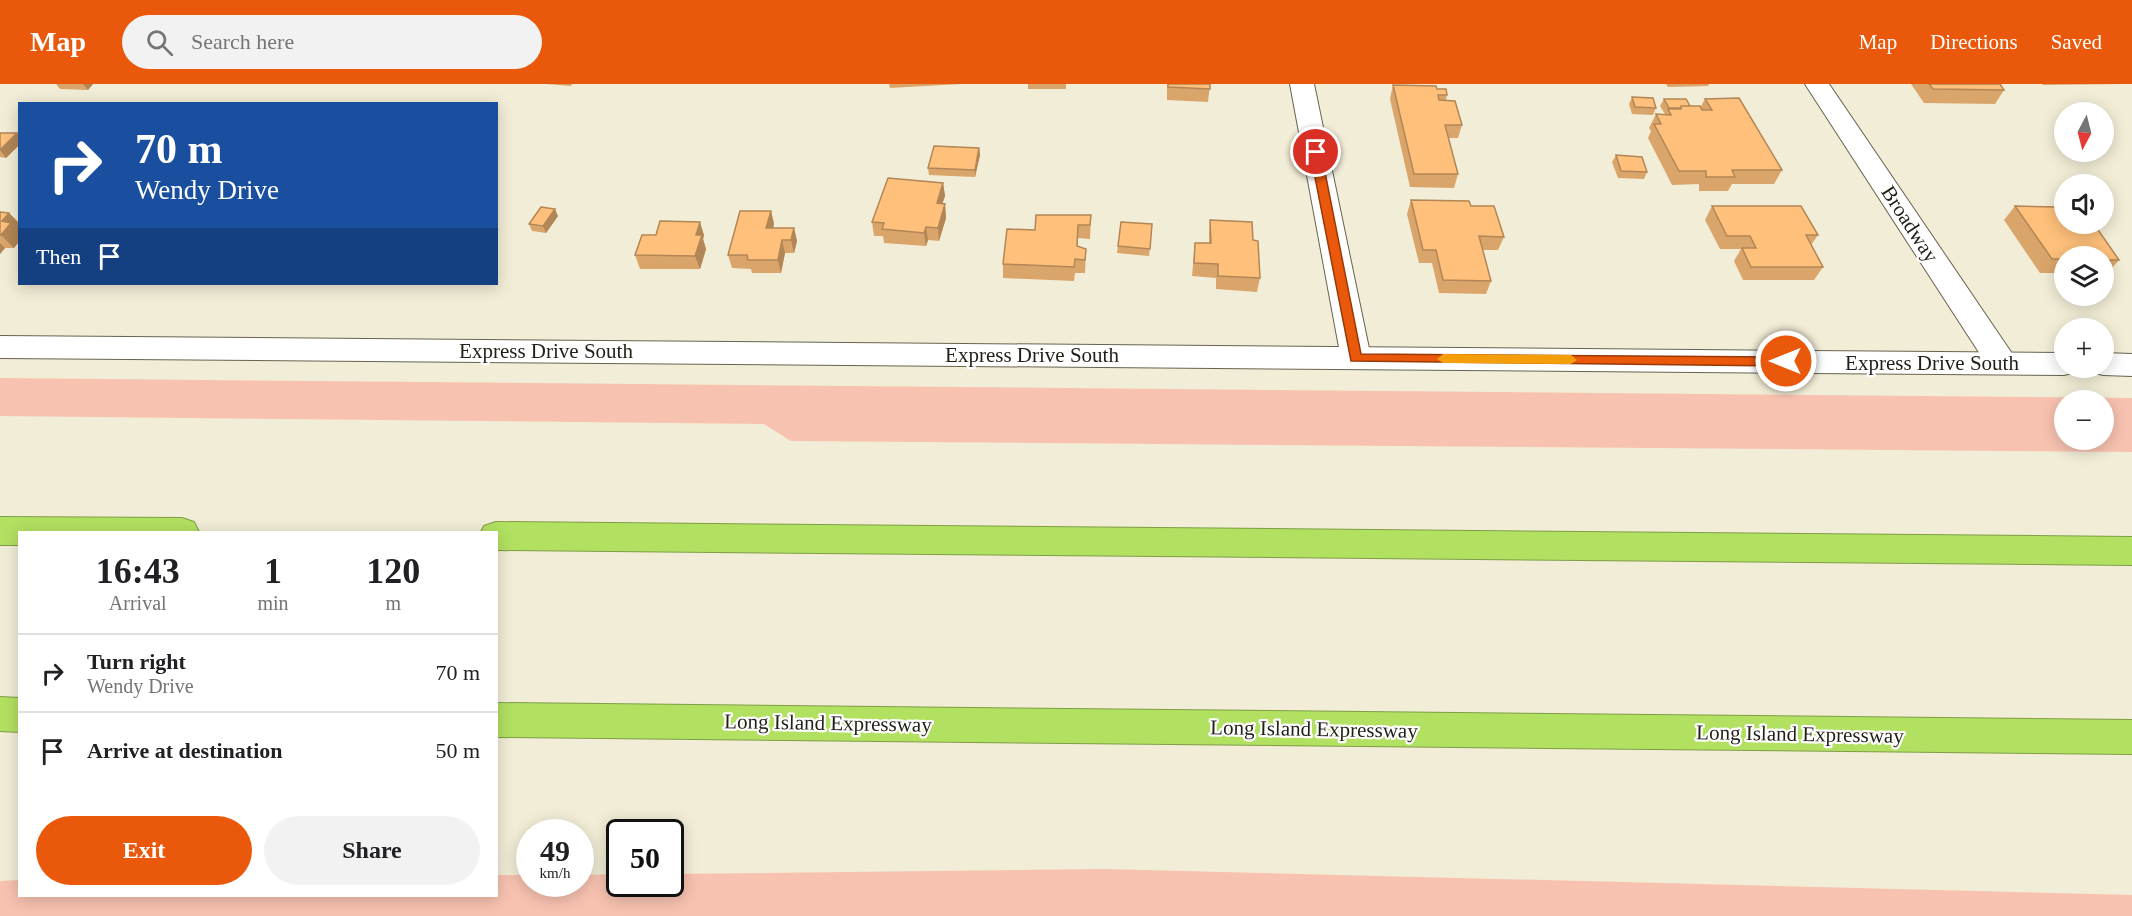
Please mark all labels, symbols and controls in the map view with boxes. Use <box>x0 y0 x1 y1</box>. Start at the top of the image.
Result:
search box <box>122 15 542 69</box>
text: Map <box>30 26 86 57</box>
icon: search <box>143 26 176 59</box>
text: Search here <box>191 29 294 54</box>
text: Map <box>1859 30 1897 54</box>
text: Directions <box>1930 30 2018 54</box>
text: Saved <box>2051 30 2102 54</box>
north arrow <box>2054 102 2114 162</box>
map controls <box>2054 102 2114 450</box>
icon: right <box>36 126 114 204</box>
text: 70 m <box>135 126 223 172</box>
pin <box>1290 126 1341 177</box>
icon: arrive <box>1299 135 1332 168</box>
button: sound <box>2054 174 2114 234</box>
text: Wendy Drive <box>135 175 279 205</box>
street label: Broadway <box>1876 181 1944 267</box>
icon: arrive <box>93 240 126 273</box>
text: Then <box>36 244 81 269</box>
button: layers <box>2054 246 2114 306</box>
button: + <box>2054 318 2114 378</box>
position arrow <box>1754 329 1818 393</box>
street label: Express Drive South <box>459 339 633 363</box>
street label: Express Drive South <box>945 343 1119 367</box>
street label: Express Drive South <box>1845 351 2019 375</box>
button: − <box>2054 390 2114 450</box>
text: 16:43 <box>96 551 180 591</box>
text: 1 <box>264 551 282 591</box>
text: 120 <box>366 551 420 591</box>
text: Arrival <box>109 592 167 614</box>
text: min <box>257 592 289 614</box>
text: m <box>386 592 401 614</box>
text: Turn right <box>87 649 186 674</box>
icon: right <box>36 657 69 690</box>
text: 70 m <box>435 660 480 685</box>
text: Wendy Drive <box>87 675 194 697</box>
street label: Long Island Expressway <box>724 709 933 737</box>
street label: Long Island Expressway <box>1210 715 1419 743</box>
street label: Long Island Expressway <box>1696 720 1905 748</box>
icon: arrive <box>36 735 69 768</box>
text: Arrive at destination <box>87 738 283 763</box>
text: 50 m <box>435 738 480 763</box>
button: Exit <box>36 816 252 885</box>
button: Share <box>264 816 480 885</box>
speed limit sign: 50 <box>606 819 684 897</box>
text: 49 <box>540 834 570 867</box>
text: km/h <box>540 865 570 881</box>

